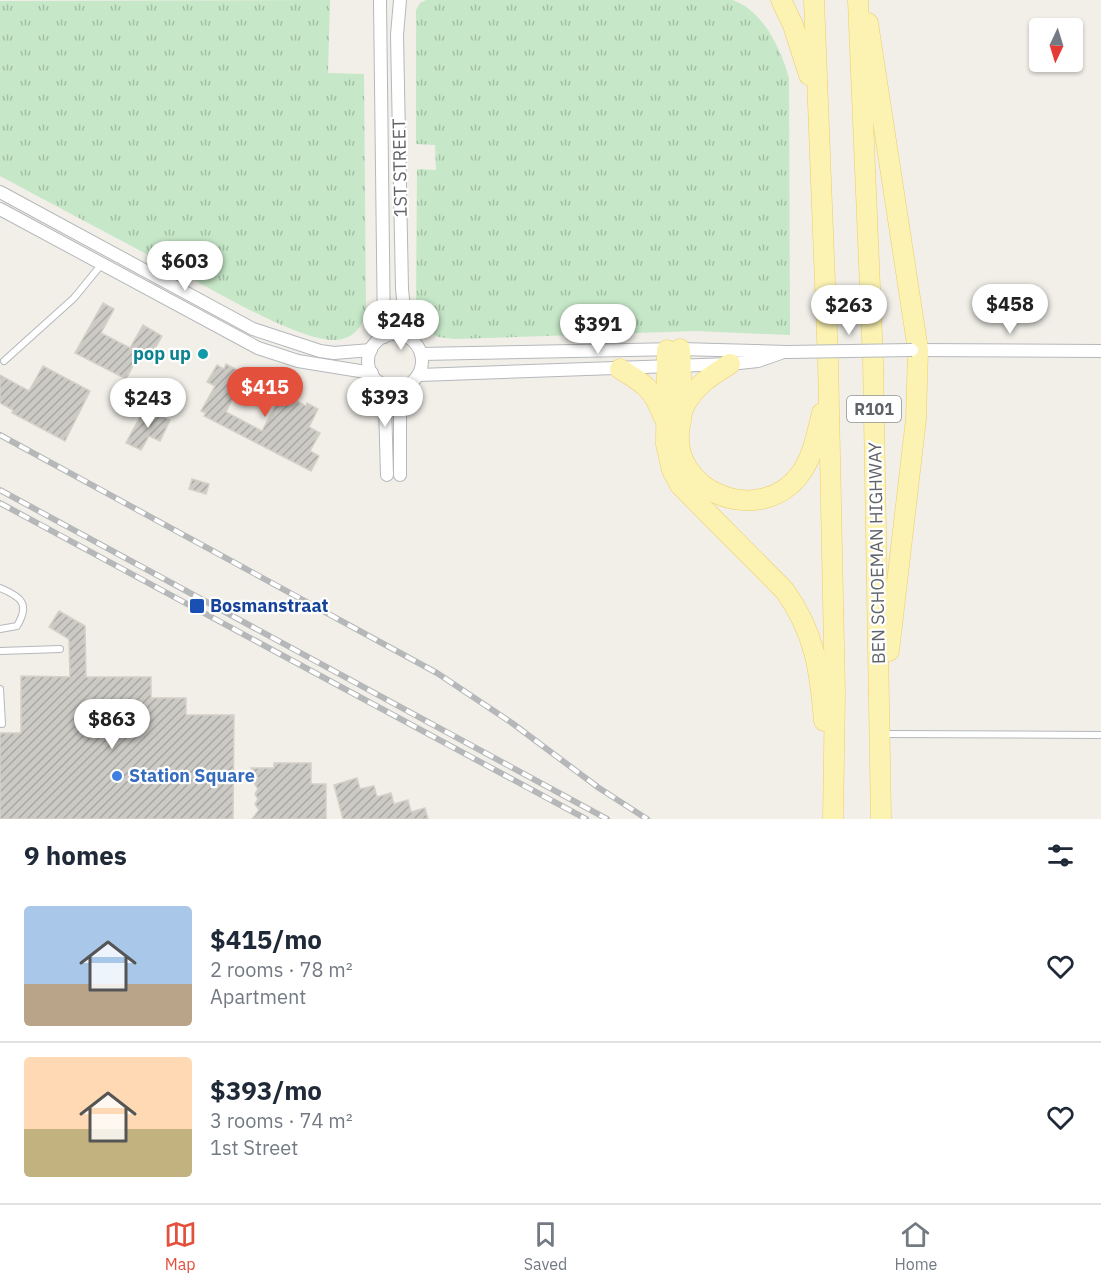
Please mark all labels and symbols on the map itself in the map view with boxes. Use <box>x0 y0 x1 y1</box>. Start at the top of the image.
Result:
north arrow <box>1029 18 1083 72</box>
street label: 1ST STREET <box>387 118 412 218</box>
pin: $603 <box>149 241 221 292</box>
pin: $458 <box>974 284 1046 335</box>
pin: $263 <box>813 285 885 336</box>
pin: $248 <box>365 300 437 351</box>
pin: $391 <box>562 304 634 355</box>
place label: pop up <box>133 342 191 365</box>
marker: pop up <box>196 347 210 361</box>
pin: $415 <box>229 367 301 418</box>
pin: $393 <box>349 377 421 428</box>
pin: $243 <box>112 378 184 429</box>
road number: R101 <box>847 396 901 422</box>
street label: BEN SCHOEMAN HIGHWAY <box>863 441 890 664</box>
place label: Bosmanstraat <box>210 594 329 617</box>
marker: Bosmanstraat <box>188 597 206 615</box>
pin: $863 <box>76 699 148 750</box>
place label: Station Square <box>129 764 255 787</box>
marker: Station Square <box>110 769 124 783</box>

